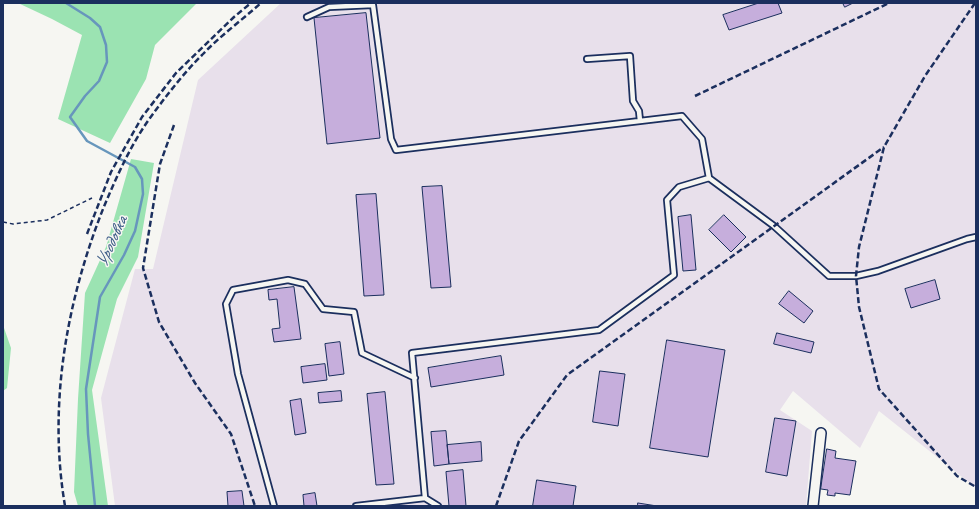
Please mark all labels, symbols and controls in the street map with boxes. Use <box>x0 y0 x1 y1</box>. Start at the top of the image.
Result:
water label: Уродовка <box>91 213 133 271</box>

